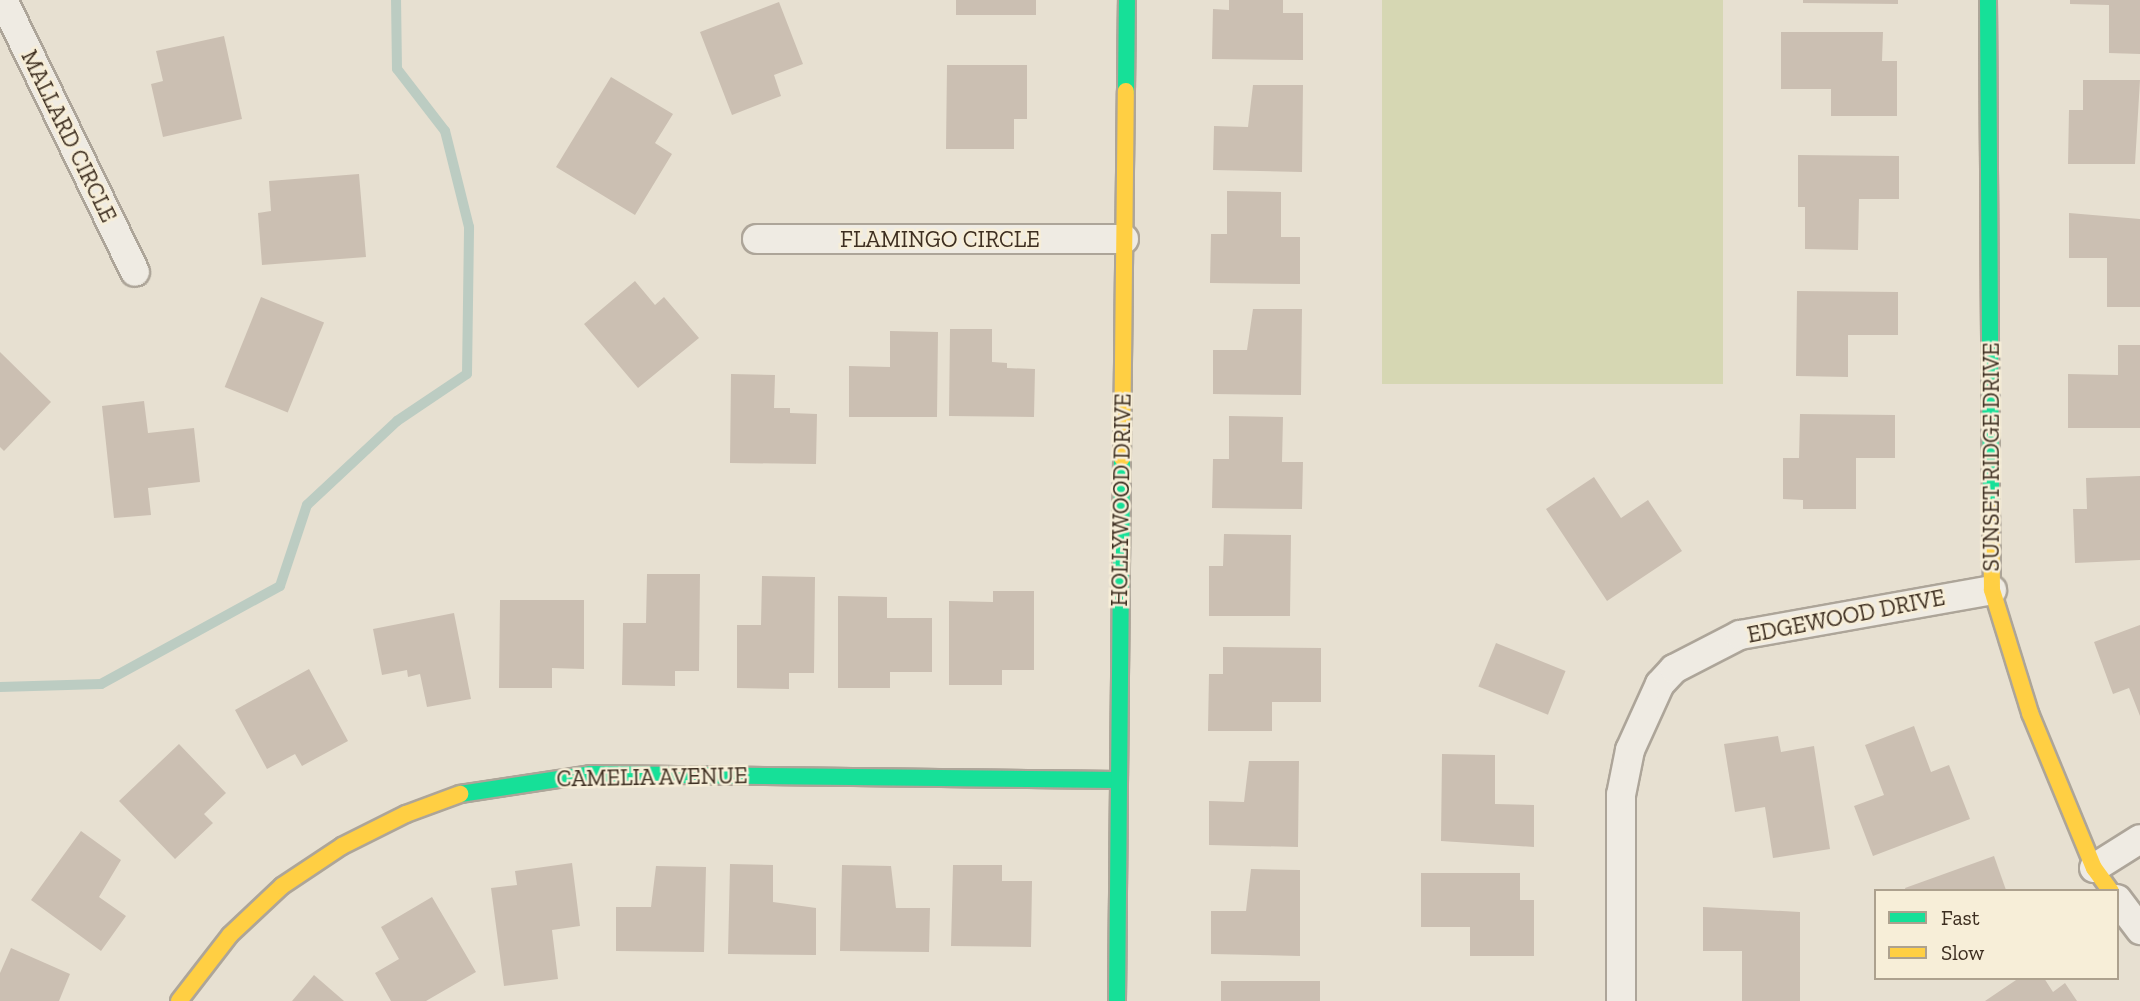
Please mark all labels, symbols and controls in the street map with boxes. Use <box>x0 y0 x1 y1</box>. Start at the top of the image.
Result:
street label: MALLARD CIRCLE <box>15 45 123 227</box>
street label: FLAMINGO CIRCLE <box>840 225 1040 253</box>
street label: SUNSET RIDGE DRIVE <box>1977 342 2005 572</box>
street label: HOLLYWOOD DRIVE <box>1105 393 1137 607</box>
street label: EDGEWOOD DRIVE <box>1745 583 1947 649</box>
street label: CAMELIA AVENUE <box>556 762 748 792</box>
legend <box>1874 889 2119 980</box>
text: Fast <box>1941 905 1980 930</box>
text: Slow <box>1941 940 1984 965</box>

